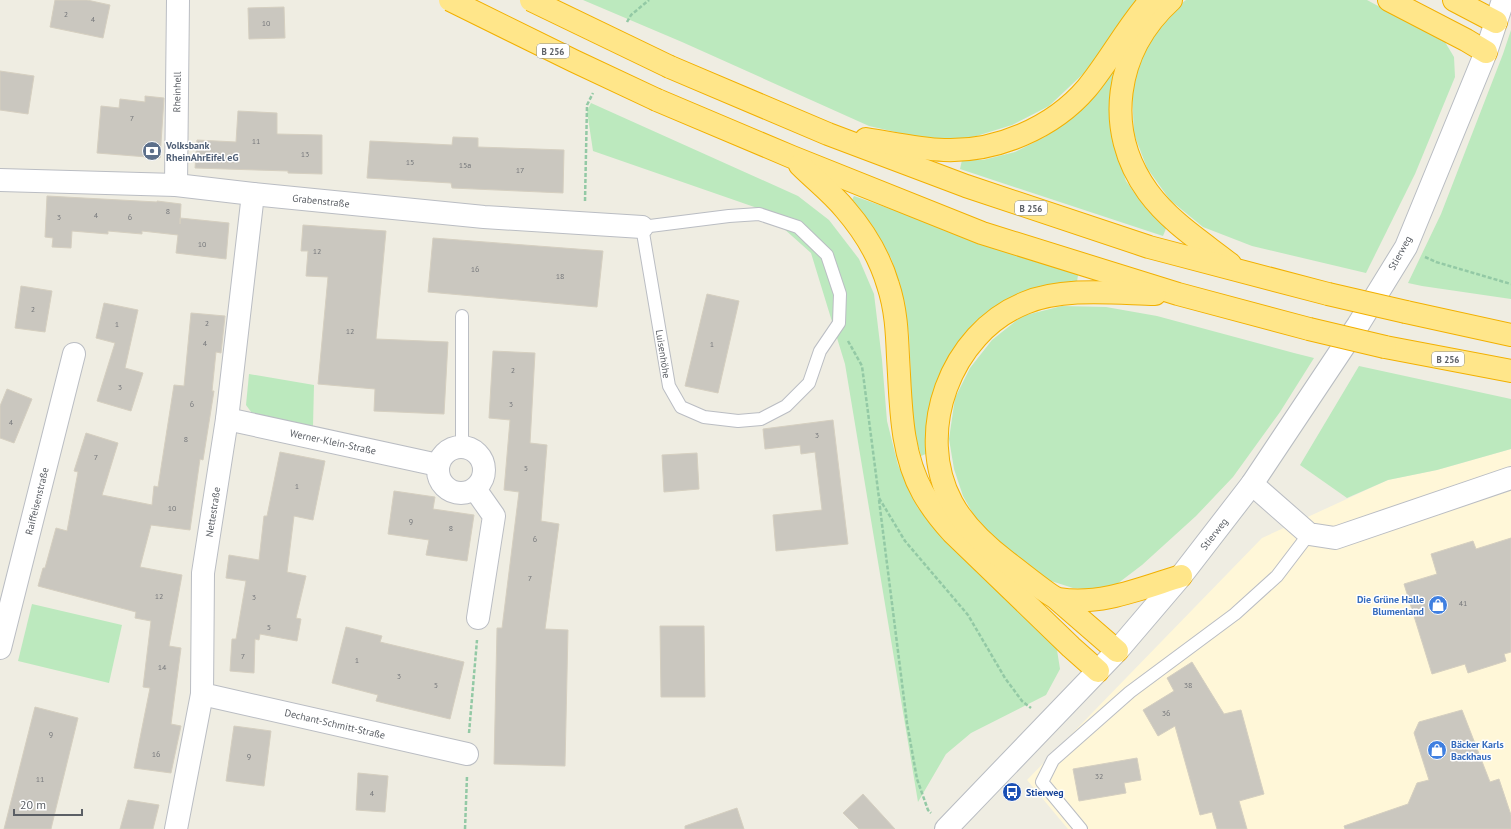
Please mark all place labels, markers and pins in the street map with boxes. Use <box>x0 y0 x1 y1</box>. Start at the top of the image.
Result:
place label: Volksbank RheinAhrEifel eG <box>165 139 239 164</box>
bank icon: Volksbank RheinAhrEifel eG <box>141 140 163 162</box>
place label: Die Grüne Halle Blumenland <box>1357 593 1424 618</box>
shop icon: Die Grüne Halle Blumenland <box>1427 594 1449 616</box>
place label: Bäcker Karls Backhaus <box>1451 738 1504 763</box>
shop icon: Bäcker Karls Backhaus <box>1426 739 1448 761</box>
bus stop icon: Stierweg <box>1001 781 1023 803</box>
place label: Stierweg <box>1026 786 1064 799</box>

